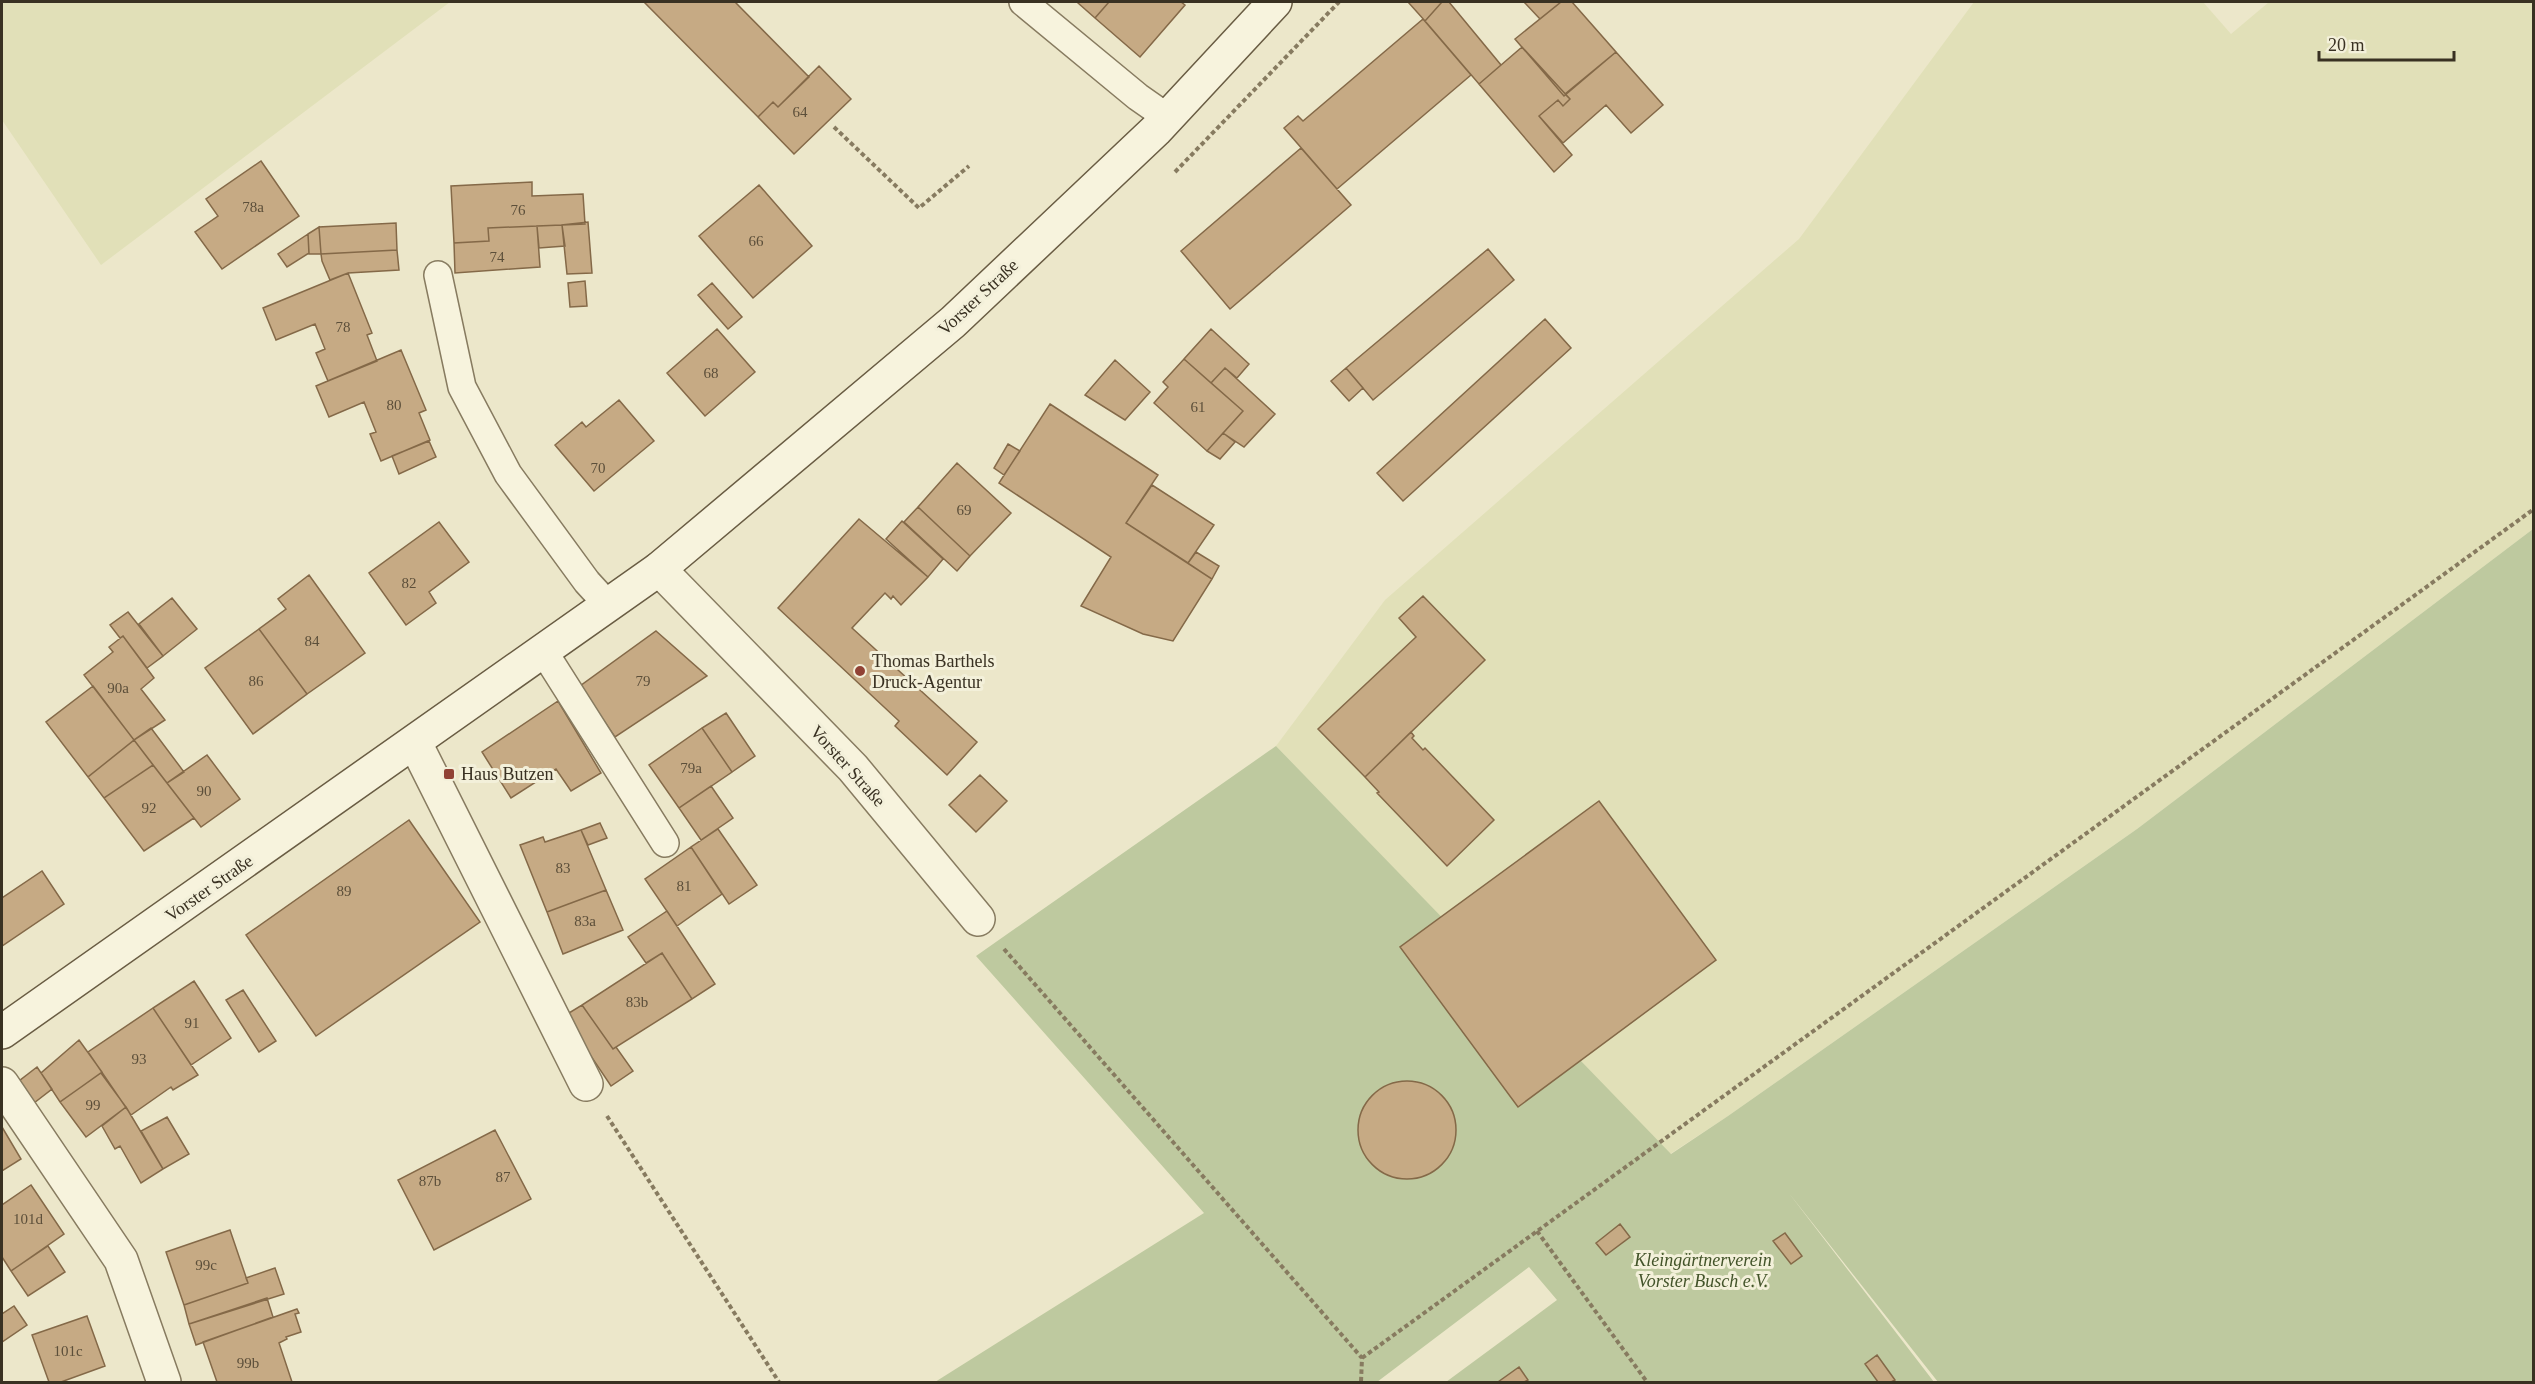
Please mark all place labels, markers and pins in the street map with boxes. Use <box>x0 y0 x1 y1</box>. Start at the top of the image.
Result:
place label: Thomas Barthels Druck-Agentur <box>872 651 994 692</box>
marker: Thomas Barthels Druck-Agentur <box>853 664 867 678</box>
place label: Haus Butzen <box>461 764 553 784</box>
marker: Haus Butzen <box>442 767 456 781</box>

